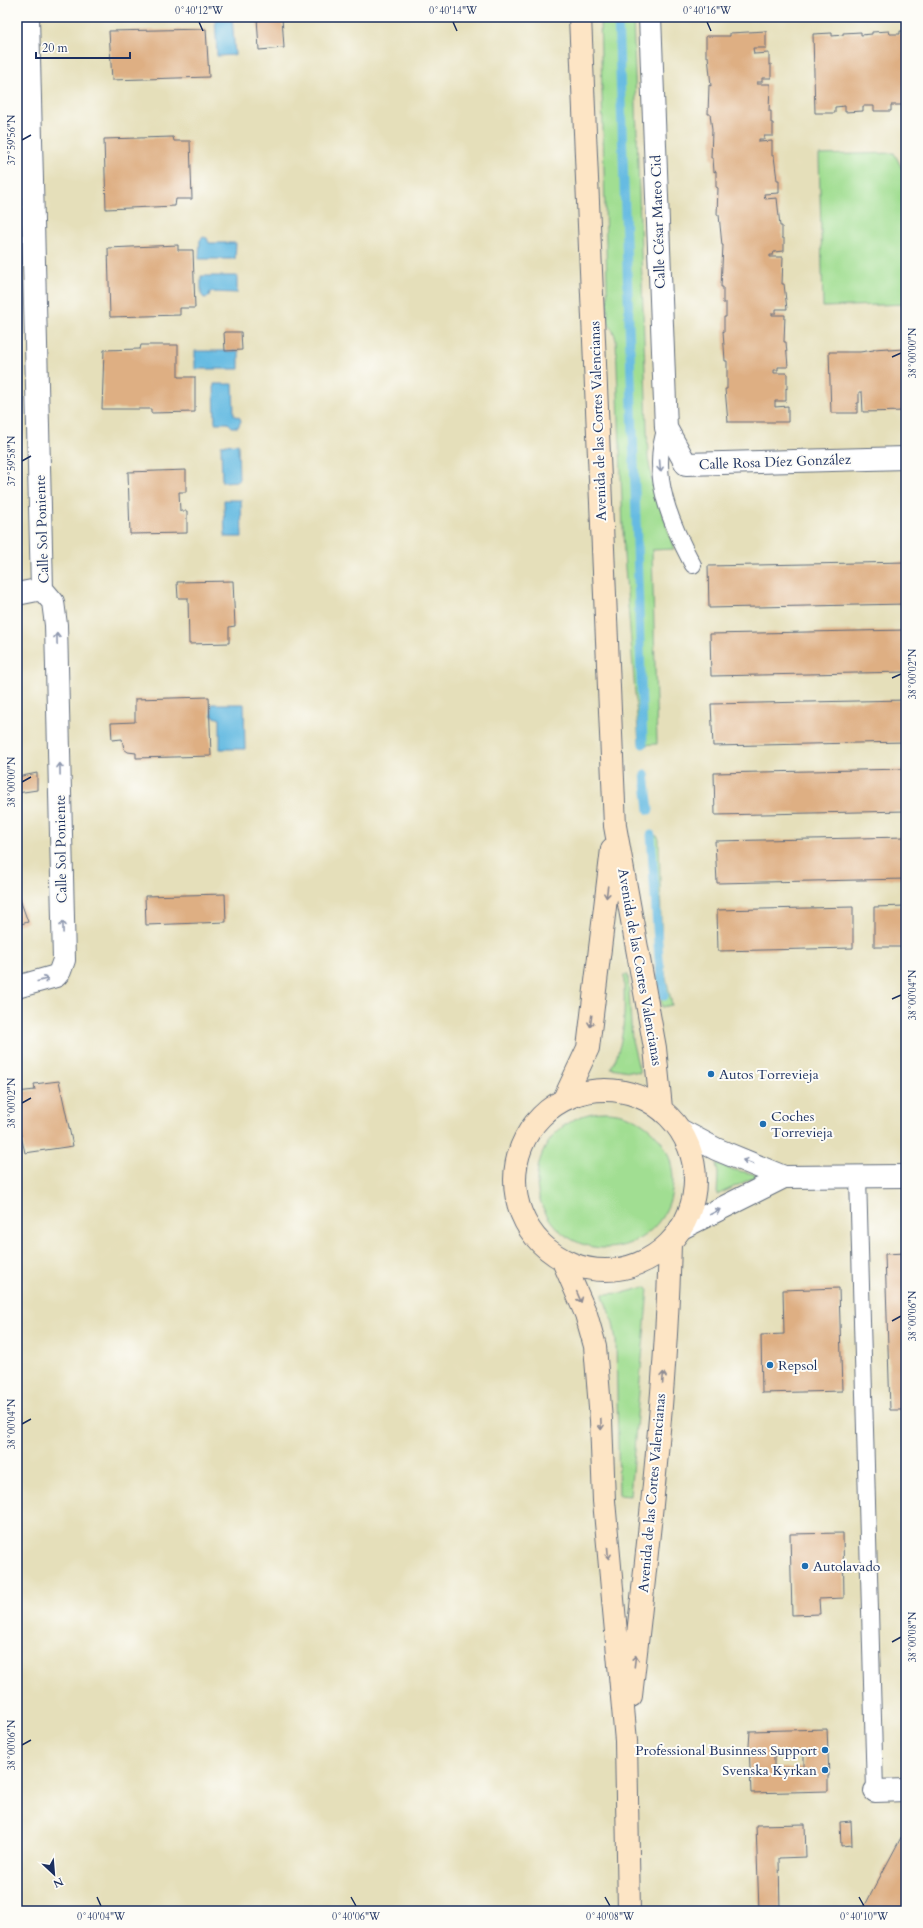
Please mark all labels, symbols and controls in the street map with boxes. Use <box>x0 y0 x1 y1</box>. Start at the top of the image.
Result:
text: 0°40'12"W <box>175 4 224 18</box>
text: 0°40'14"W <box>429 4 478 18</box>
text: 0°40'16"W <box>683 4 732 18</box>
scale bar <box>36 34 130 60</box>
text: 20 m <box>42 40 69 56</box>
text: 37°59'56"N <box>5 114 19 165</box>
street label: Calle César Mateo Cid <box>646 154 670 289</box>
street label: Avenida de las Cortes Valencianas <box>585 320 611 521</box>
text: 38°00'00"N <box>906 327 920 378</box>
text: 37°59'58"N <box>5 435 19 486</box>
street label: Calle Rosa Díez González <box>698 450 852 474</box>
one-way arrow <box>656 459 663 472</box>
street label: Calle Sol Poniente <box>31 474 53 584</box>
one-way arrow <box>53 633 61 646</box>
text: 38°00'02"N <box>906 648 920 699</box>
text: 38°00'00"N <box>5 756 19 807</box>
one-way arrow <box>56 763 63 776</box>
street label: Calle Sol Poniente <box>51 794 71 904</box>
street label: Avenida de las Cortes Valencianas <box>613 867 667 1067</box>
one-way arrow <box>603 885 611 898</box>
one-way arrow <box>59 921 67 934</box>
text: 38°00'04"N <box>906 969 920 1020</box>
one-way arrow <box>36 976 49 984</box>
one-way arrow <box>587 1014 595 1027</box>
place label: Autos Torrevieja <box>719 1065 819 1084</box>
marker: Autos Torrevieja <box>706 1069 716 1079</box>
text: 38°00'02"N <box>5 1077 19 1128</box>
place label: Coches Torrevieja <box>771 1107 833 1142</box>
marker: Coches Torrevieja <box>758 1119 768 1129</box>
one-way arrow <box>743 1158 755 1166</box>
one-way arrow <box>709 1207 721 1215</box>
one-way arrow <box>576 1290 583 1302</box>
text: 38°00'06"N <box>906 1290 920 1341</box>
place label: Repsol <box>778 1356 818 1375</box>
marker: Repsol <box>765 1360 775 1370</box>
one-way arrow <box>659 1372 666 1385</box>
street label: Avenida de las Cortes Valencianas <box>634 1392 670 1593</box>
text: 38°00'04"N <box>5 1398 19 1449</box>
one-way arrow <box>597 1417 605 1430</box>
one-way arrow <box>605 1546 612 1559</box>
place label: Autolavado <box>813 1557 881 1576</box>
marker: Autolavado <box>800 1561 810 1571</box>
text: 38°00'08"N <box>906 1611 920 1662</box>
one-way arrow <box>631 1655 639 1668</box>
text: 38°00'06"N <box>5 1719 19 1770</box>
place label: Professional Businness Support <box>635 1741 818 1760</box>
marker: Professional Businness Support <box>820 1745 830 1755</box>
place label: Svenska Kyrkan <box>722 1761 817 1780</box>
marker: Svenska Kyrkan <box>820 1765 830 1775</box>
north arrow <box>34 1854 74 1894</box>
text: N <box>50 1874 66 1892</box>
text: 0°40'04"W <box>77 1910 126 1924</box>
text: 0°40'06"W <box>332 1910 381 1924</box>
text: 0°40'08"W <box>586 1910 635 1924</box>
text: 0°40'10"W <box>840 1910 889 1924</box>

